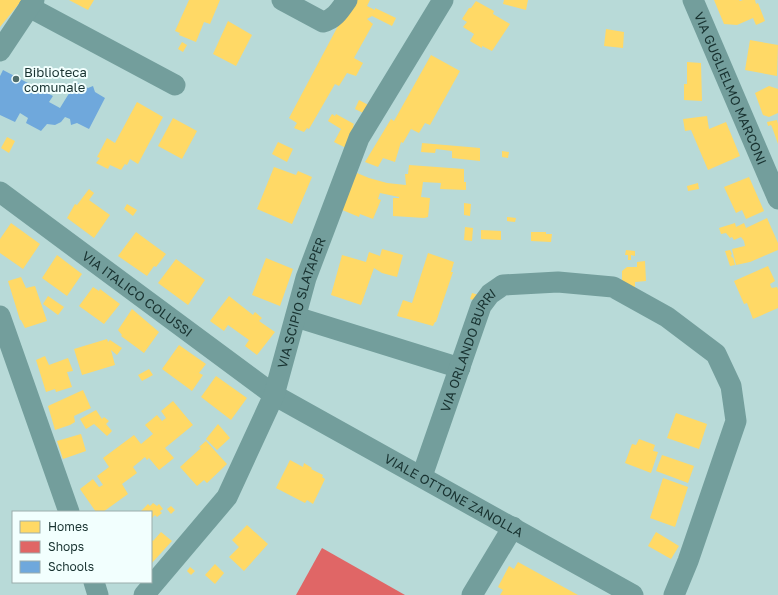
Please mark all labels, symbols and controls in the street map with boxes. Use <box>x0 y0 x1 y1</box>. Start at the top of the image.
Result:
street label: VIA GUGLIELMO MARCONI <box>691 9 770 167</box>
place label: Biblioteca comunale <box>24 64 87 95</box>
marker: Biblioteca comunale <box>11 74 21 84</box>
street label: VIA SCIPIO SLATAPER <box>274 235 329 370</box>
street label: VIA ITALICO COLUSSI <box>79 248 196 340</box>
street label: VIA ORLANDO BURRI <box>437 285 499 414</box>
street label: VIALE OTTONE ZANOLLA <box>382 450 527 540</box>
legend <box>12 511 152 583</box>
text: Homes <box>48 519 88 534</box>
text: Shops <box>48 539 84 554</box>
text: Schools <box>48 559 94 574</box>

